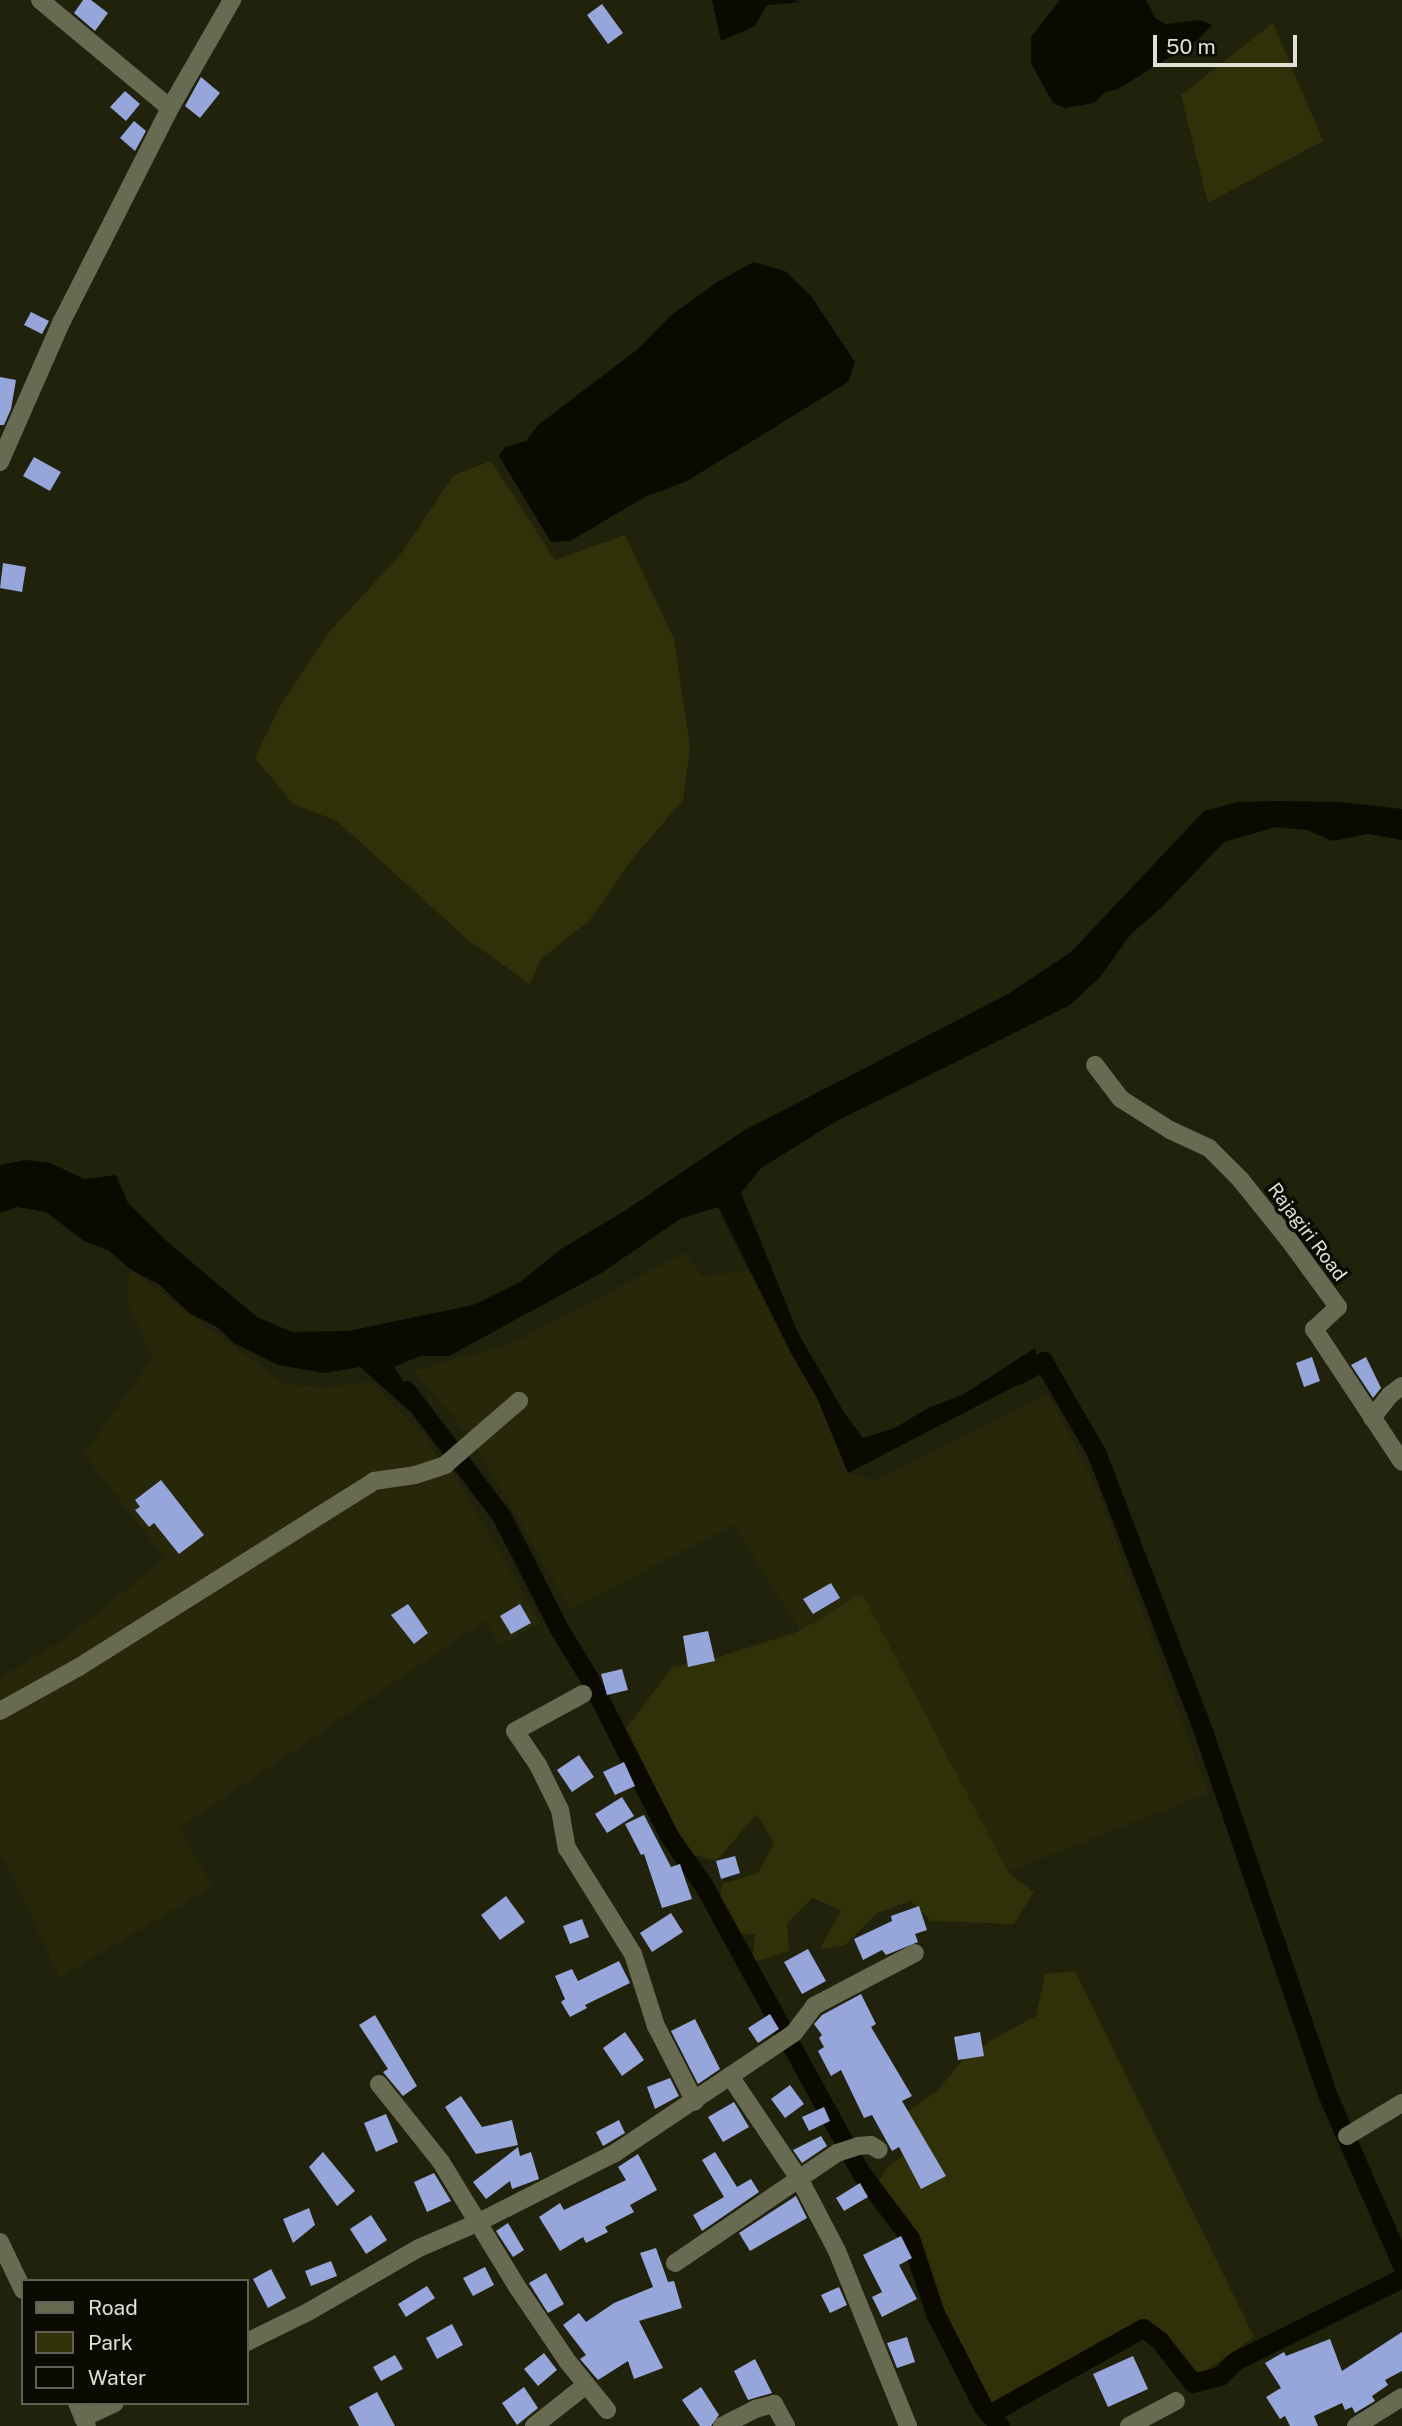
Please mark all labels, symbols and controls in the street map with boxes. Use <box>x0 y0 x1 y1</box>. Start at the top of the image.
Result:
scale bar <box>1157 21 1300 65</box>
text: 50 m <box>1166 34 1216 59</box>
street label: Rajagiri Road <box>1263 1178 1351 1286</box>
legend <box>21 2279 248 2405</box>
text: Road <box>88 2295 138 2320</box>
text: Park <box>88 2330 133 2355</box>
text: Water <box>88 2365 146 2390</box>

